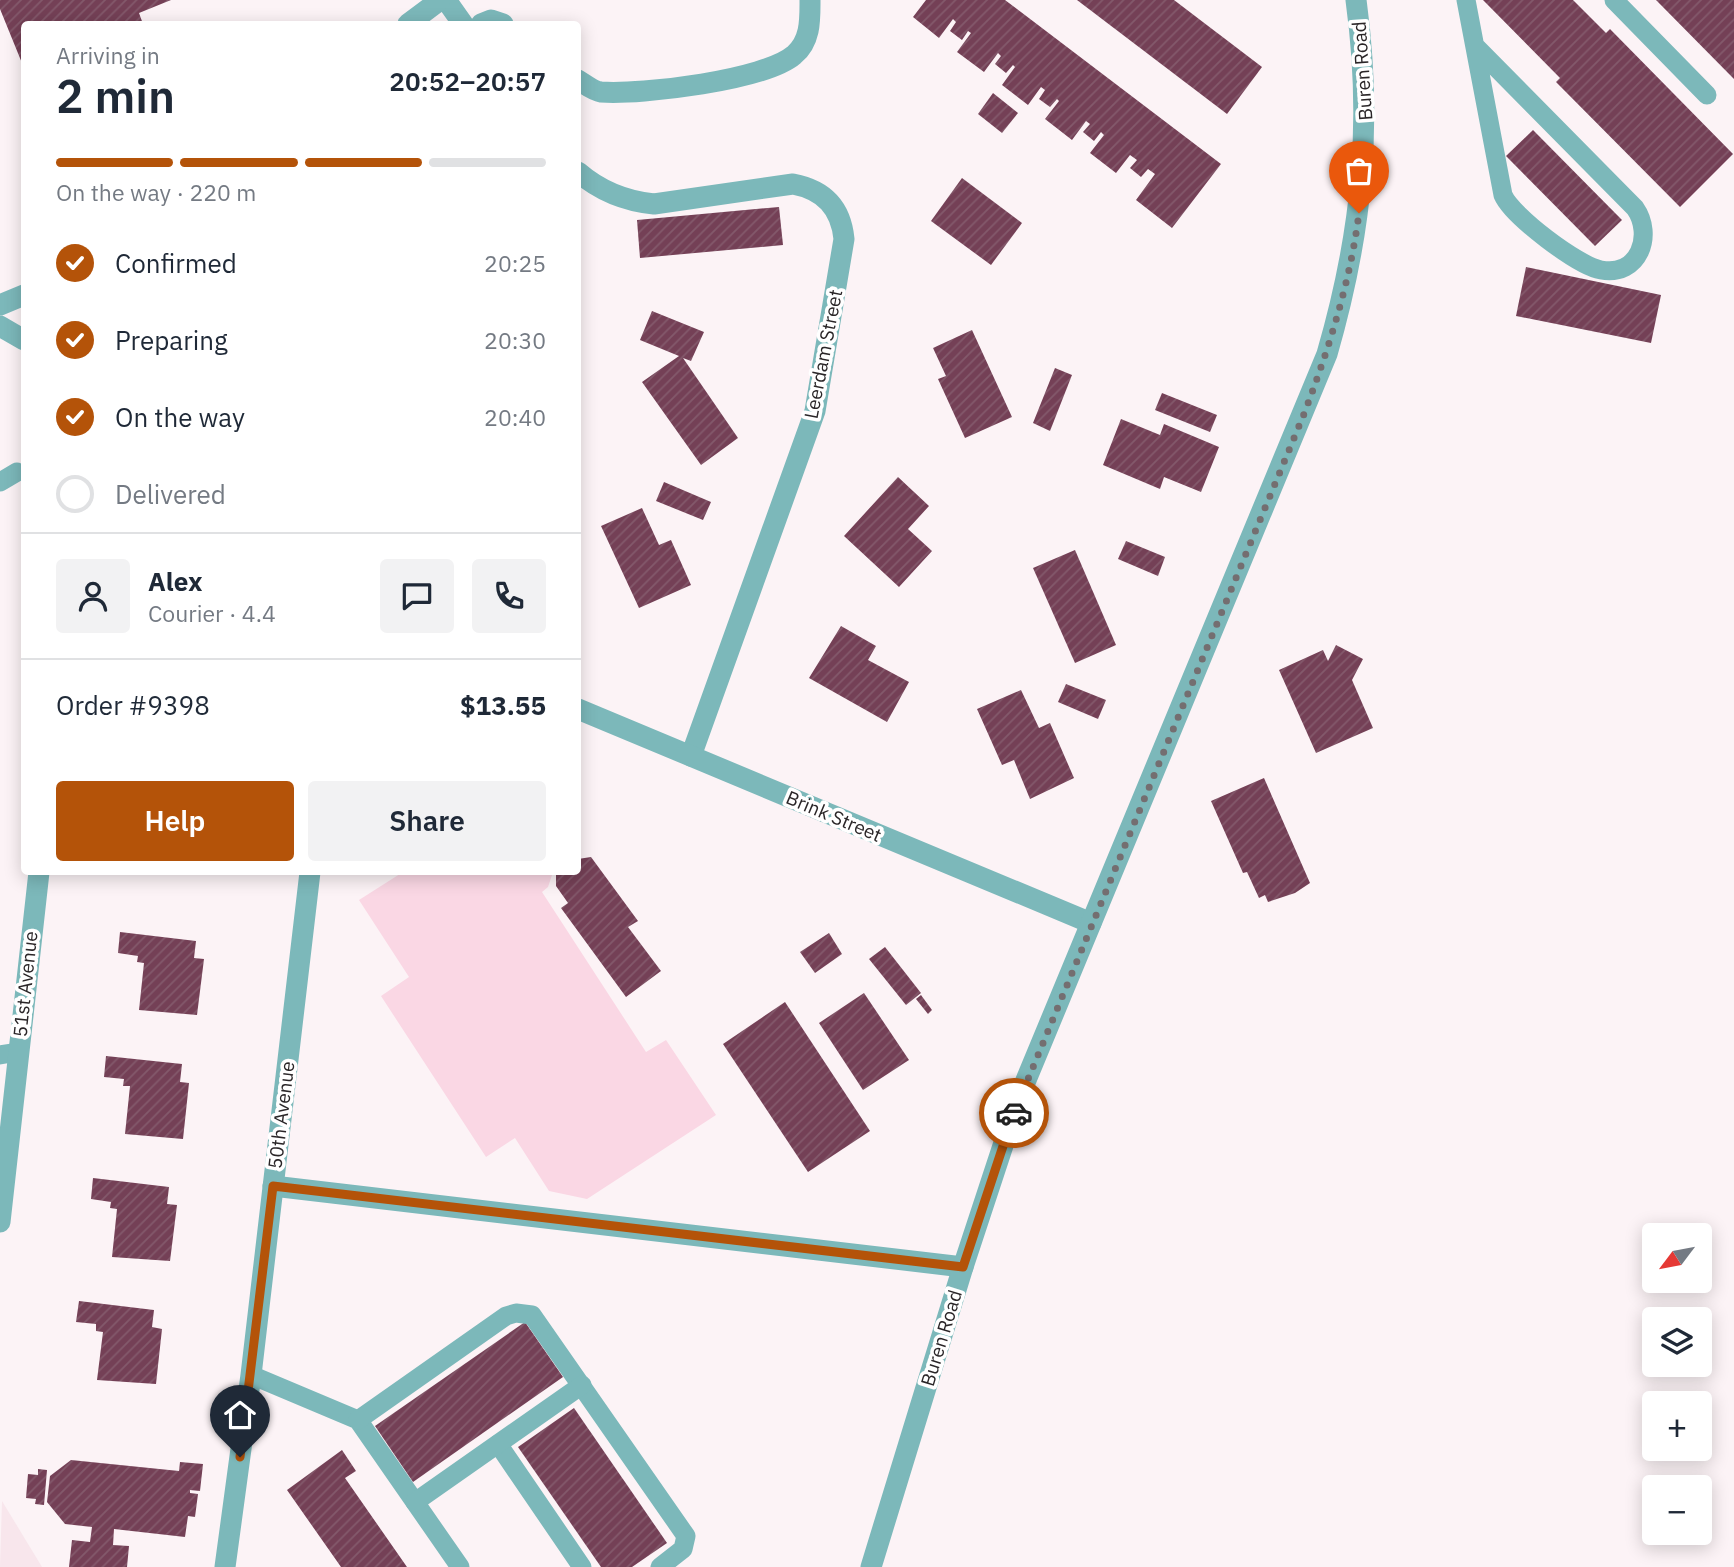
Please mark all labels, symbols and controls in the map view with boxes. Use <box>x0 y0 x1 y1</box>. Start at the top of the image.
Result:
street label: Buren Road <box>1347 21 1377 121</box>
text: Arriving in <box>56 40 160 70</box>
text: 20:52–20:57 <box>389 64 546 98</box>
text: 2 min <box>56 66 175 126</box>
pin <box>1329 141 1389 213</box>
icon: bag <box>1340 152 1378 190</box>
text: On the way · 220 m <box>56 177 256 207</box>
icon: check <box>56 244 94 282</box>
text: Confirmed <box>115 246 237 280</box>
text: 20:25 <box>484 248 546 278</box>
street label: Leerdam Street <box>799 287 847 421</box>
icon: check <box>56 321 94 359</box>
text: Preparing <box>115 323 228 357</box>
text: 20:30 <box>484 325 546 355</box>
icon: check <box>56 398 94 436</box>
text: On the way <box>115 400 245 434</box>
text: 20:40 <box>484 402 546 432</box>
text: Delivered <box>115 477 226 511</box>
button: person <box>56 559 130 633</box>
button: chat <box>380 559 454 633</box>
button: phone <box>472 559 546 633</box>
text: Alex <box>148 564 202 598</box>
text: Courier · 4.4 <box>148 598 276 628</box>
text: Order #9398 <box>56 688 210 722</box>
text: $13.55 <box>460 688 546 722</box>
button: Help <box>56 781 294 861</box>
button: Share <box>308 781 546 861</box>
street label: Brink Street <box>783 785 885 847</box>
street label: 51st Avenue <box>7 930 43 1038</box>
street label: 50th Avenue <box>262 1060 300 1170</box>
courier <box>979 1078 1049 1148</box>
icon: car <box>995 1094 1033 1132</box>
north arrow <box>1642 1223 1712 1293</box>
map controls <box>1642 1223 1712 1545</box>
street label: Buren Road <box>915 1287 967 1389</box>
button: layers <box>1642 1307 1712 1377</box>
pin <box>210 1385 270 1457</box>
button: + <box>1642 1391 1712 1461</box>
icon: home <box>221 1396 259 1434</box>
button: − <box>1642 1475 1712 1545</box>

